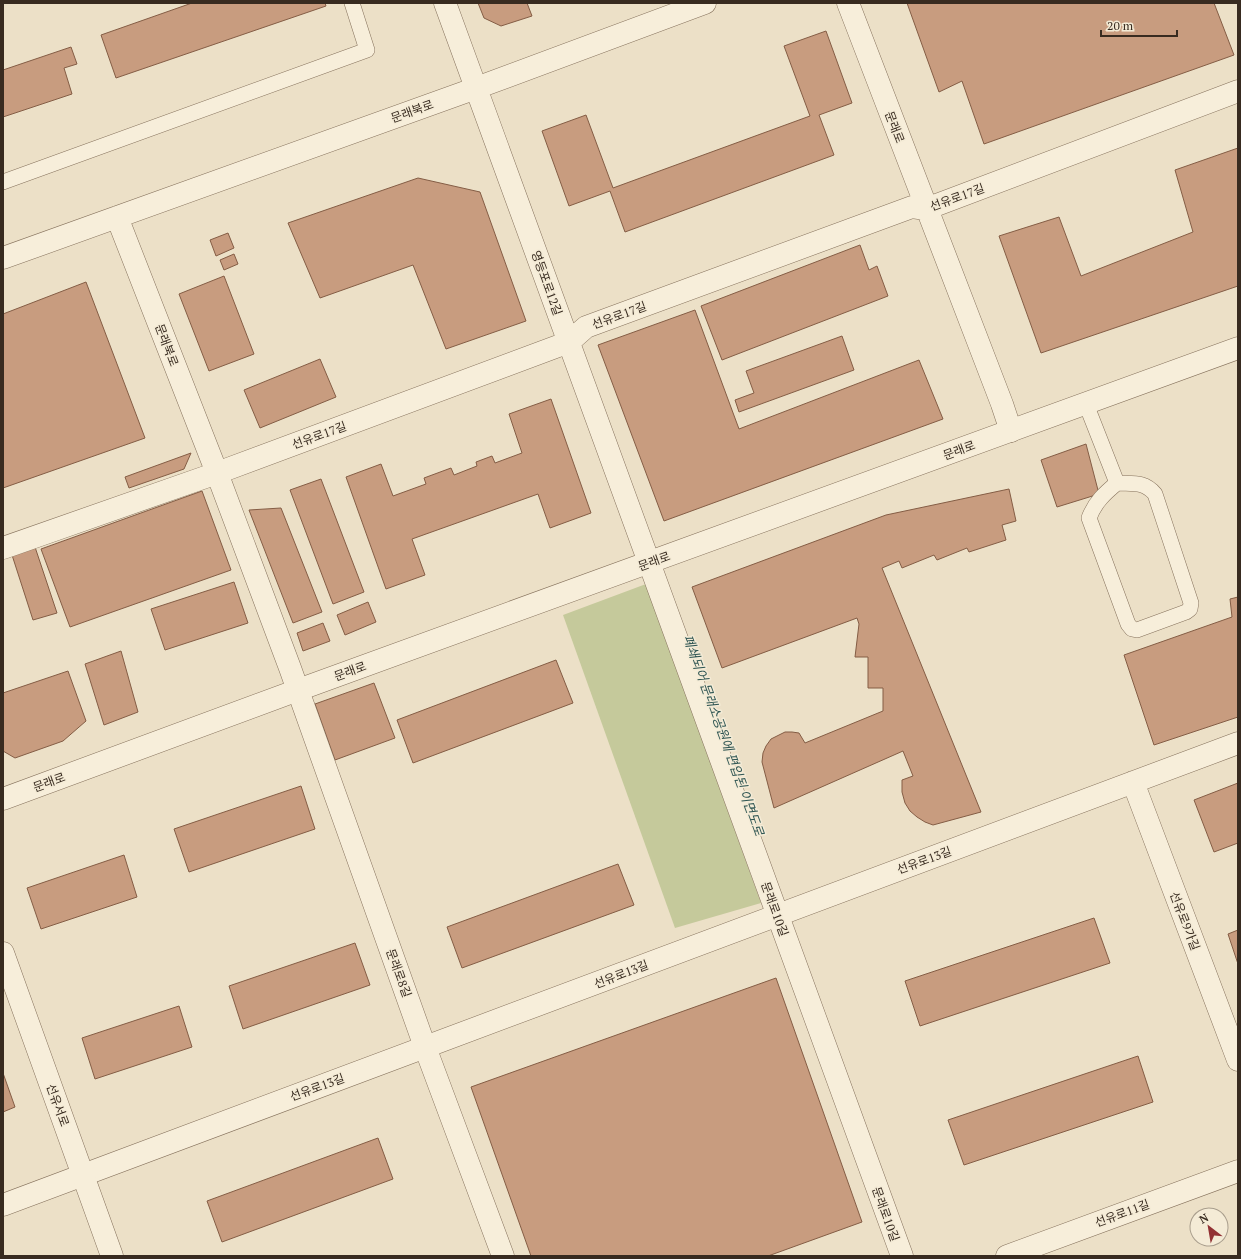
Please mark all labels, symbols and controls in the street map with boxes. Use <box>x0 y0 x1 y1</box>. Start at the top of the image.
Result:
scale bar <box>1101 12 1177 38</box>
text: 20 m <box>1107 18 1134 33</box>
street label: 문래북로 <box>389 96 435 126</box>
street label: 문래로 <box>882 109 908 145</box>
street label: 선유로17길 <box>928 180 986 214</box>
street label: 영등포로12길 <box>528 248 566 318</box>
street label: 선유로17길 <box>590 298 648 332</box>
street label: 문래북로 <box>152 322 182 368</box>
street label: 선유로17길 <box>290 418 348 452</box>
street label: 문래로 <box>941 437 977 463</box>
street label: 문래로 <box>636 548 672 574</box>
water label: 폐쇄되어 문래소공원에 편입된 이면도로 <box>679 632 769 839</box>
street label: 문래로 <box>332 658 368 684</box>
street label: 문래로 <box>31 769 67 795</box>
street label: 선유로13길 <box>895 843 953 877</box>
street label: 문래로10길 <box>758 880 792 938</box>
street label: 선유로9가길 <box>1167 890 1203 952</box>
street label: 문래로8길 <box>383 947 415 999</box>
street label: 선유로13길 <box>592 957 650 991</box>
street label: 선유로13길 <box>288 1070 346 1104</box>
street label: 선유서로 <box>43 1082 73 1128</box>
street label: 문래로10길 <box>869 1185 903 1243</box>
street label: 선유로11길 <box>1093 1196 1151 1230</box>
north arrow <box>1189 1207 1229 1247</box>
text: N <box>1197 1210 1212 1227</box>

